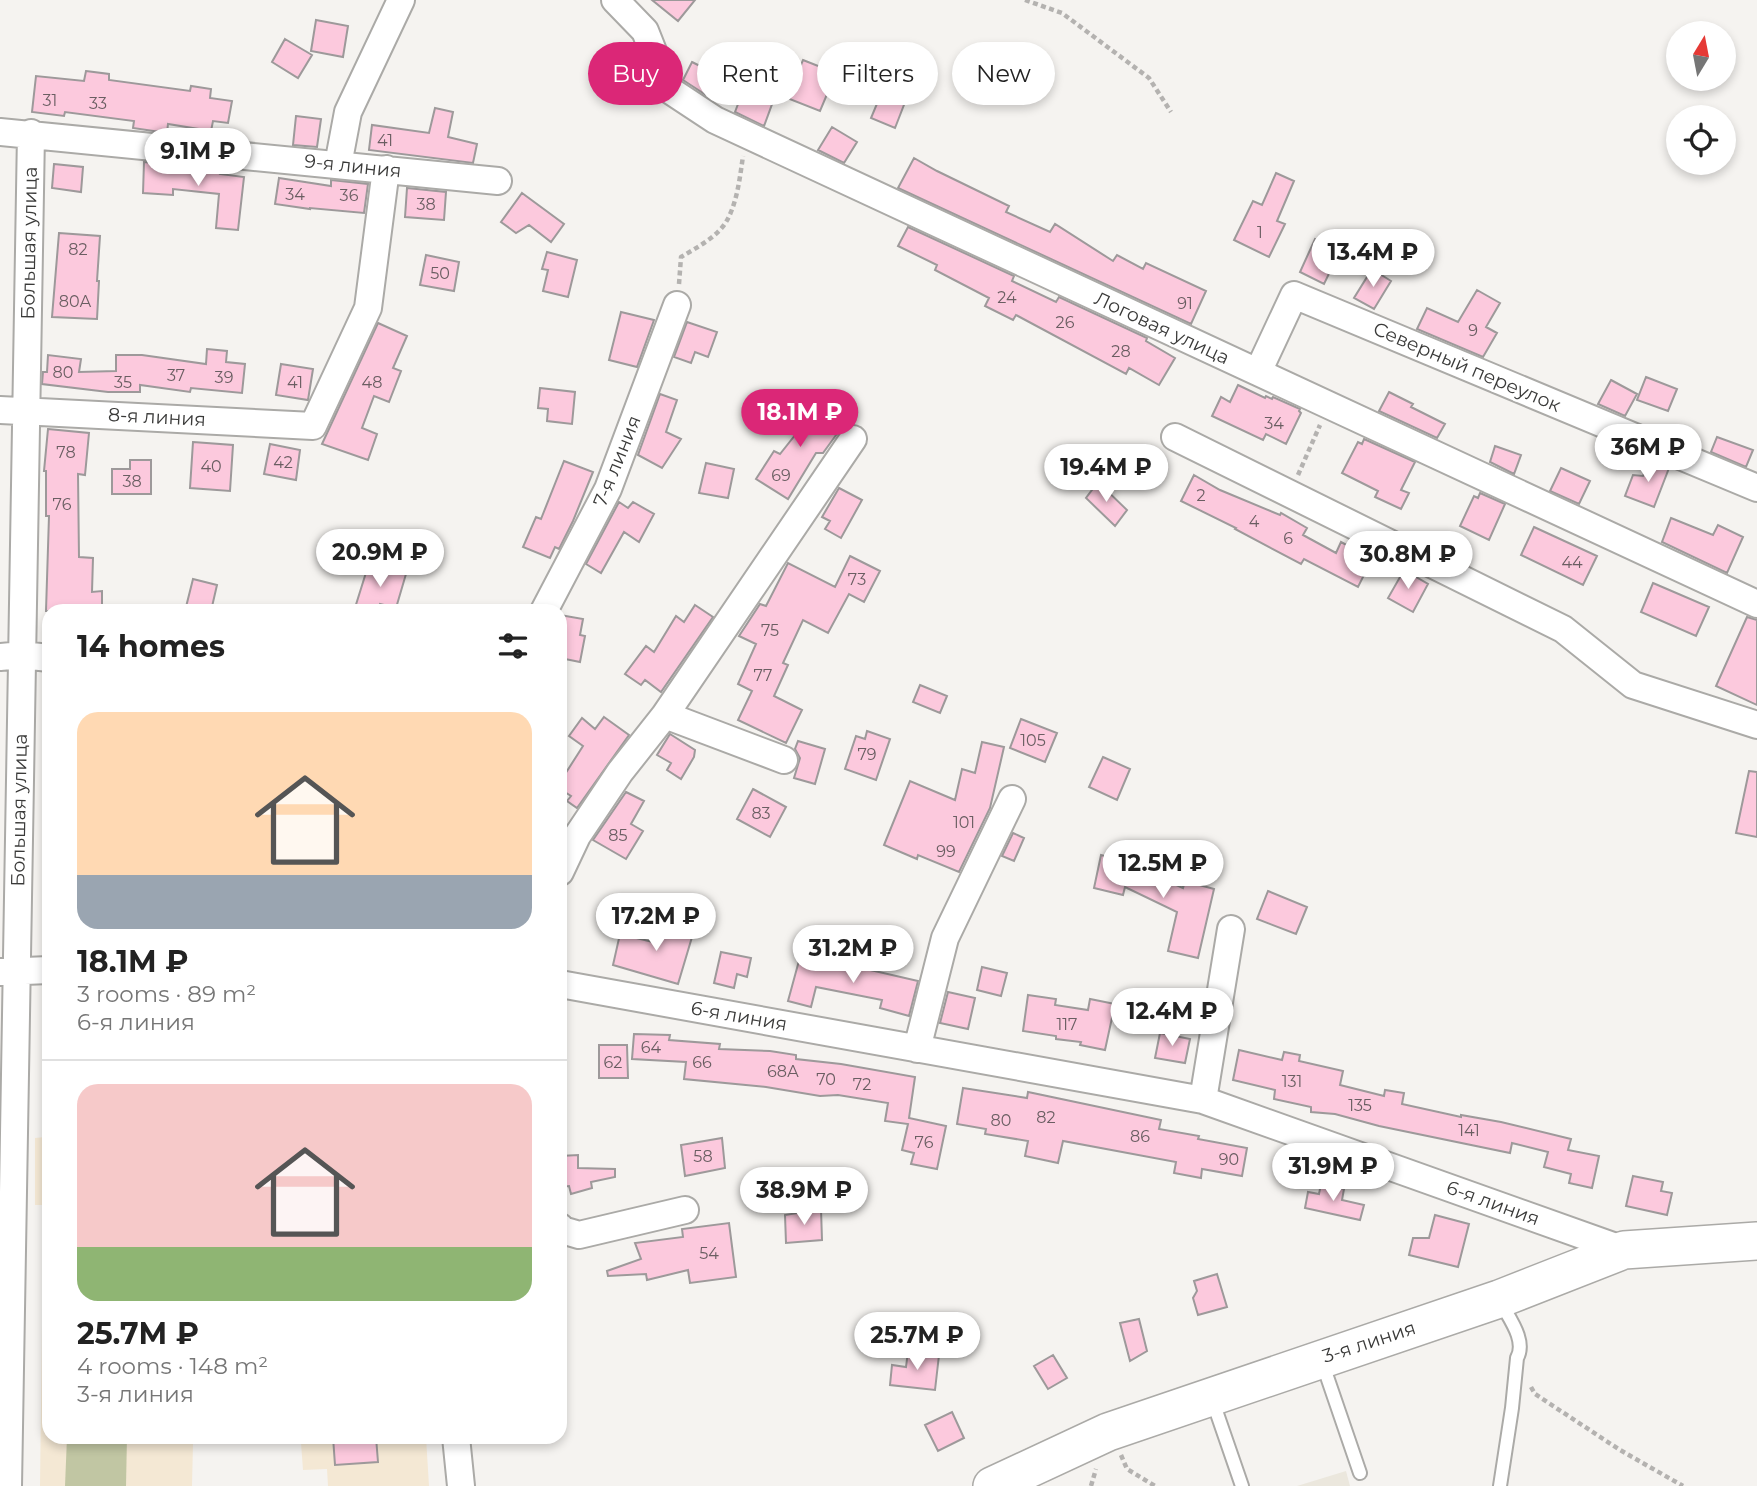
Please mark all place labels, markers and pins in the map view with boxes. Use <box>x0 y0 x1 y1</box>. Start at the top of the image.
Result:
pin: 9.1M ₽ <box>141 128 255 188</box>
pin: 13.4M ₽ <box>1308 230 1438 289</box>
pin: 18.1M ₽ <box>735 390 865 449</box>
pin: 36M ₽ <box>1599 424 1697 484</box>
pin: 19.4M ₽ <box>1041 444 1171 504</box>
pin: 20.9M ₽ <box>315 530 445 589</box>
pin: 30.8M ₽ <box>1343 532 1473 591</box>
pin: 12.5M ₽ <box>1098 841 1228 900</box>
pin: 17.2M ₽ <box>591 894 721 953</box>
pin: 31.2M ₽ <box>788 926 918 985</box>
pin: 12.4M ₽ <box>1107 988 1237 1048</box>
pin: 31.9M ₽ <box>1268 1144 1398 1203</box>
pin: 38.9M ₽ <box>739 1168 869 1227</box>
pin: 25.7M ₽ <box>852 1312 982 1372</box>

